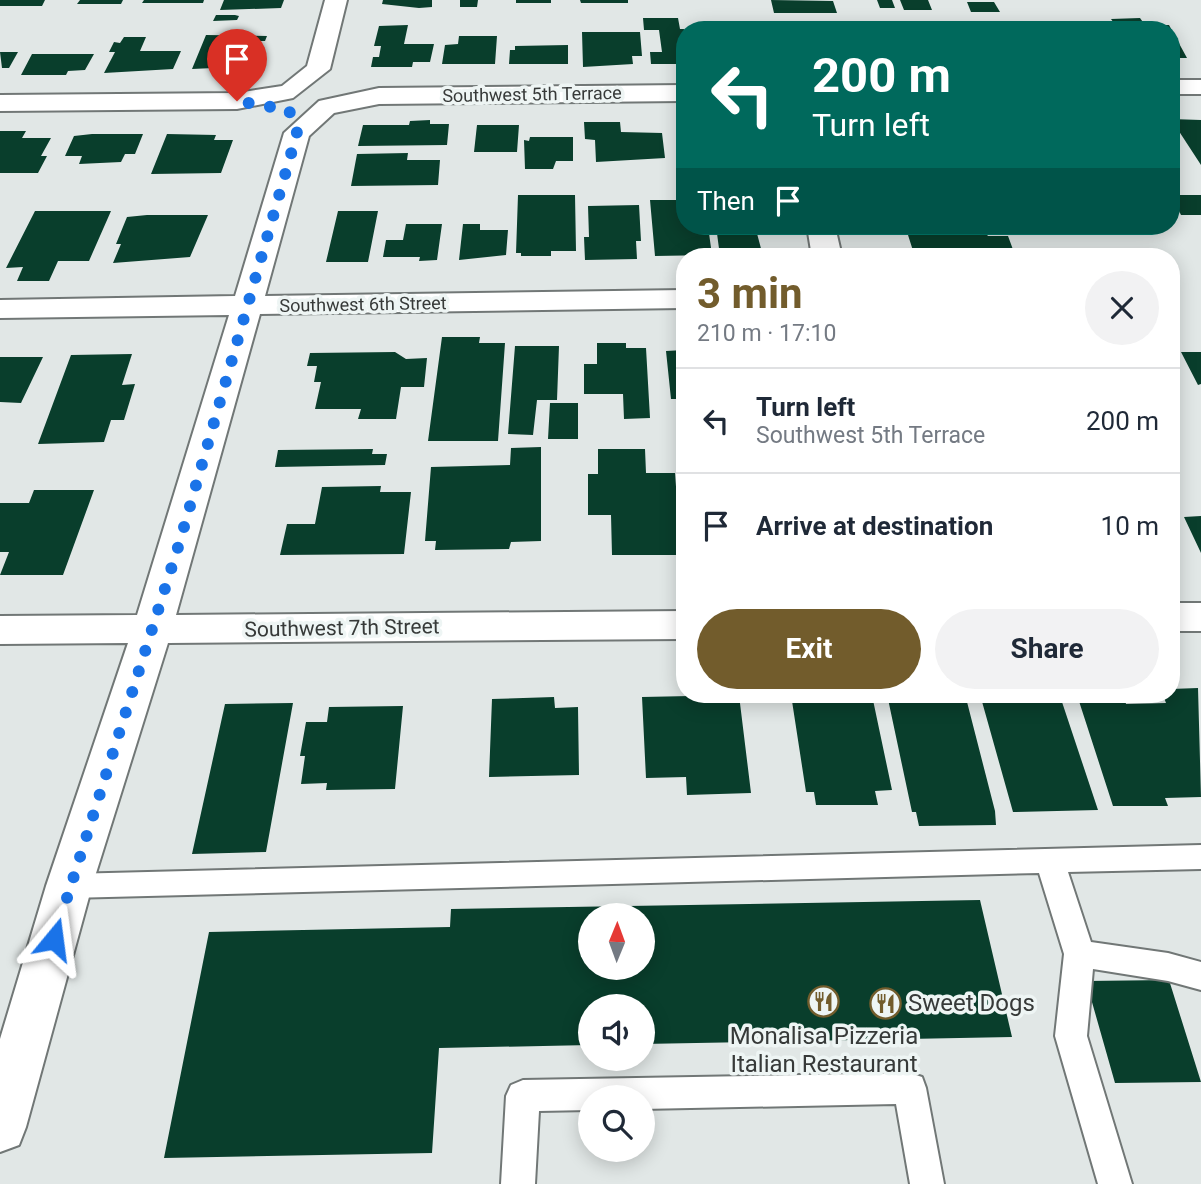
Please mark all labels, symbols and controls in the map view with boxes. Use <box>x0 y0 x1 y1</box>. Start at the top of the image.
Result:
pin <box>207 29 267 101</box>
icon: arrive <box>218 40 256 78</box>
text: 200 m <box>812 47 951 104</box>
icon: left <box>697 49 788 140</box>
street label: Southwest 5th Terrace <box>442 82 622 106</box>
text: Turn left <box>812 106 930 144</box>
icon: arrive <box>769 182 807 220</box>
text: Then <box>697 186 755 216</box>
text: 3 min <box>697 269 803 318</box>
button: close <box>1085 271 1159 345</box>
street label: Southwest 6th Street <box>279 292 447 316</box>
text: 210 m · 17:10 <box>697 320 836 347</box>
text: Turn left <box>756 392 855 422</box>
icon: left <box>697 402 735 440</box>
text: 200 m <box>1086 406 1159 436</box>
text: Southwest 5th Terrace <box>756 422 985 449</box>
icon: arrive <box>697 507 735 545</box>
text: Arrive at destination <box>756 511 993 541</box>
text: 10 m <box>1101 511 1159 541</box>
button: Exit <box>697 609 921 689</box>
button: Share <box>935 609 1159 689</box>
street label: Southwest 7th Street <box>244 614 440 642</box>
position arrow <box>17 902 91 976</box>
north arrow <box>578 903 654 980</box>
map controls <box>578 903 655 1162</box>
restaurant icon: Monalisa Pizzeria Italian Restaurant <box>807 985 841 1019</box>
restaurant icon: Sweet Dogs <box>868 986 902 1020</box>
place label: Sweet Dogs <box>908 989 1035 1017</box>
button: sound <box>578 994 655 1071</box>
place label: Monalisa Pizzeria Italian Restaurant <box>730 1022 918 1078</box>
button: search <box>578 1085 655 1162</box>

